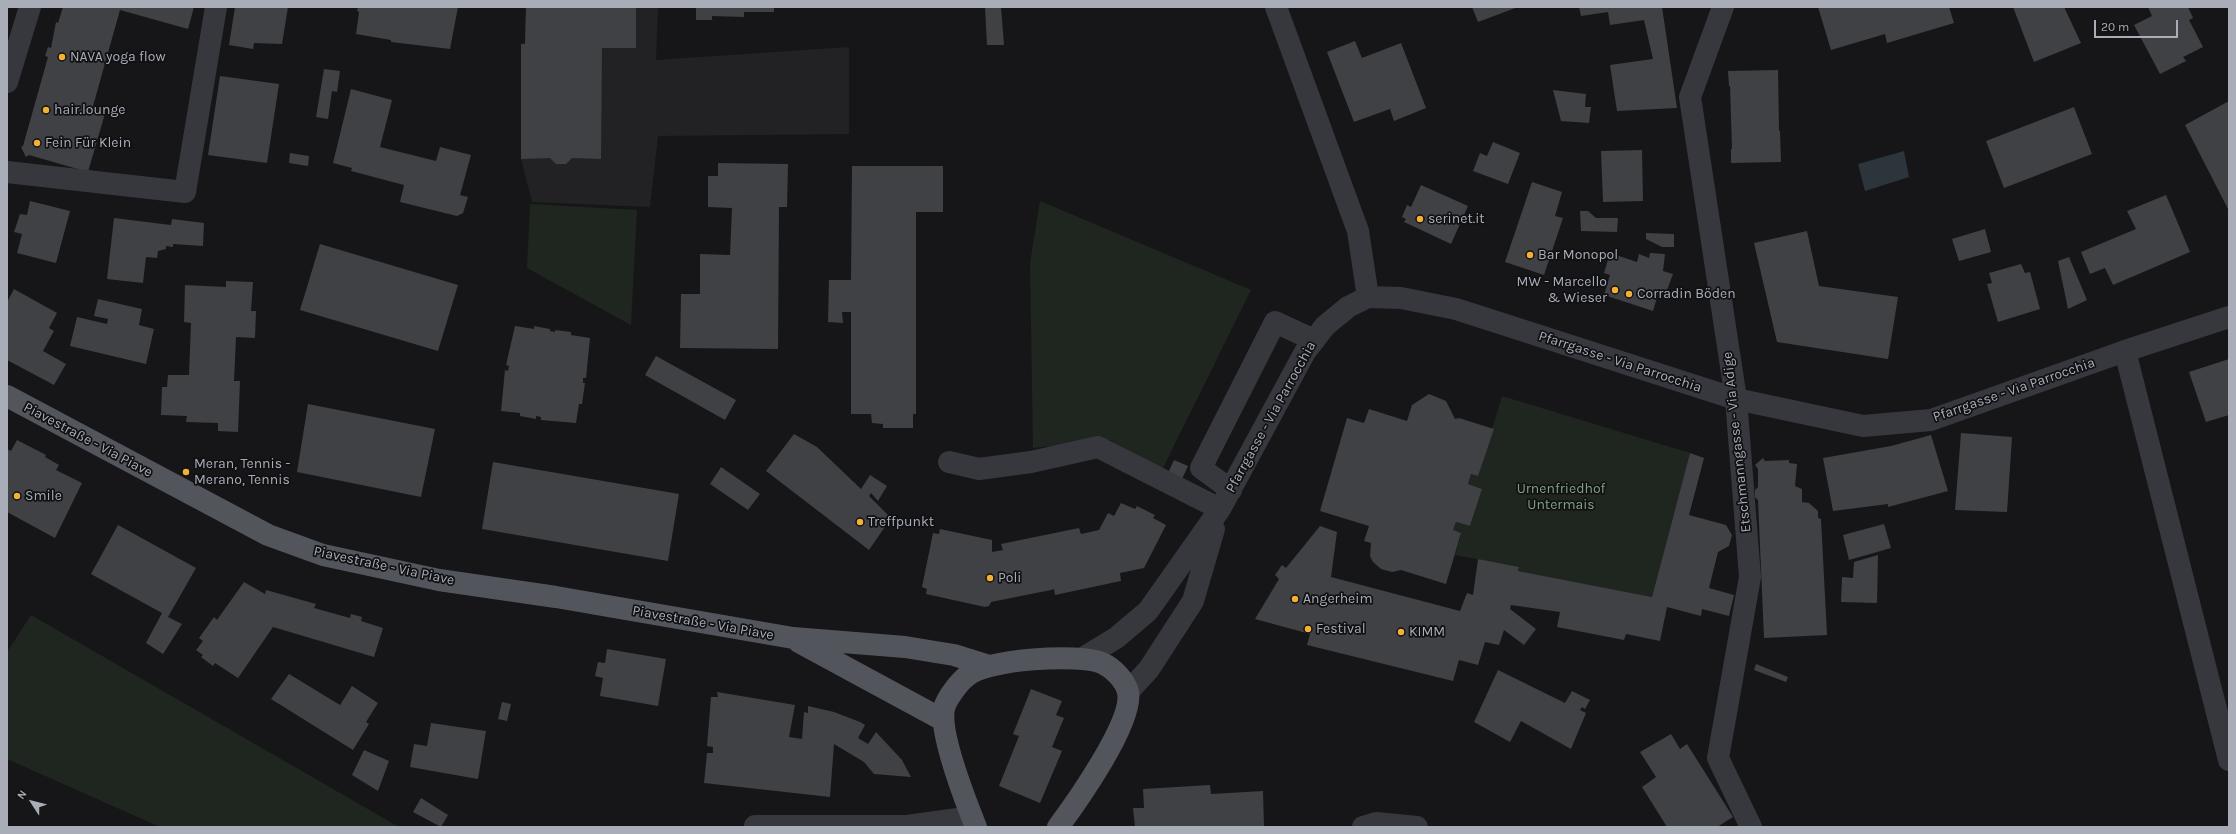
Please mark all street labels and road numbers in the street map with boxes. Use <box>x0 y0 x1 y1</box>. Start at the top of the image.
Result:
street label: Pfarrgasse - Via Parrocchia <box>1536 328 1704 396</box>
street label: Pfarrgasse - Via Parrocchia <box>1222 338 1320 496</box>
street label: Etschmanngasse - Via Adige <box>1719 351 1755 533</box>
street label: Pfarrgasse - Via Parrocchia <box>1931 354 2097 426</box>
street label: Piavestraße - Via Piave <box>21 399 155 481</box>
street label: Piavestraße - Via Piave <box>312 543 456 589</box>
street label: Piavestraße - Via Piave <box>631 602 775 644</box>

